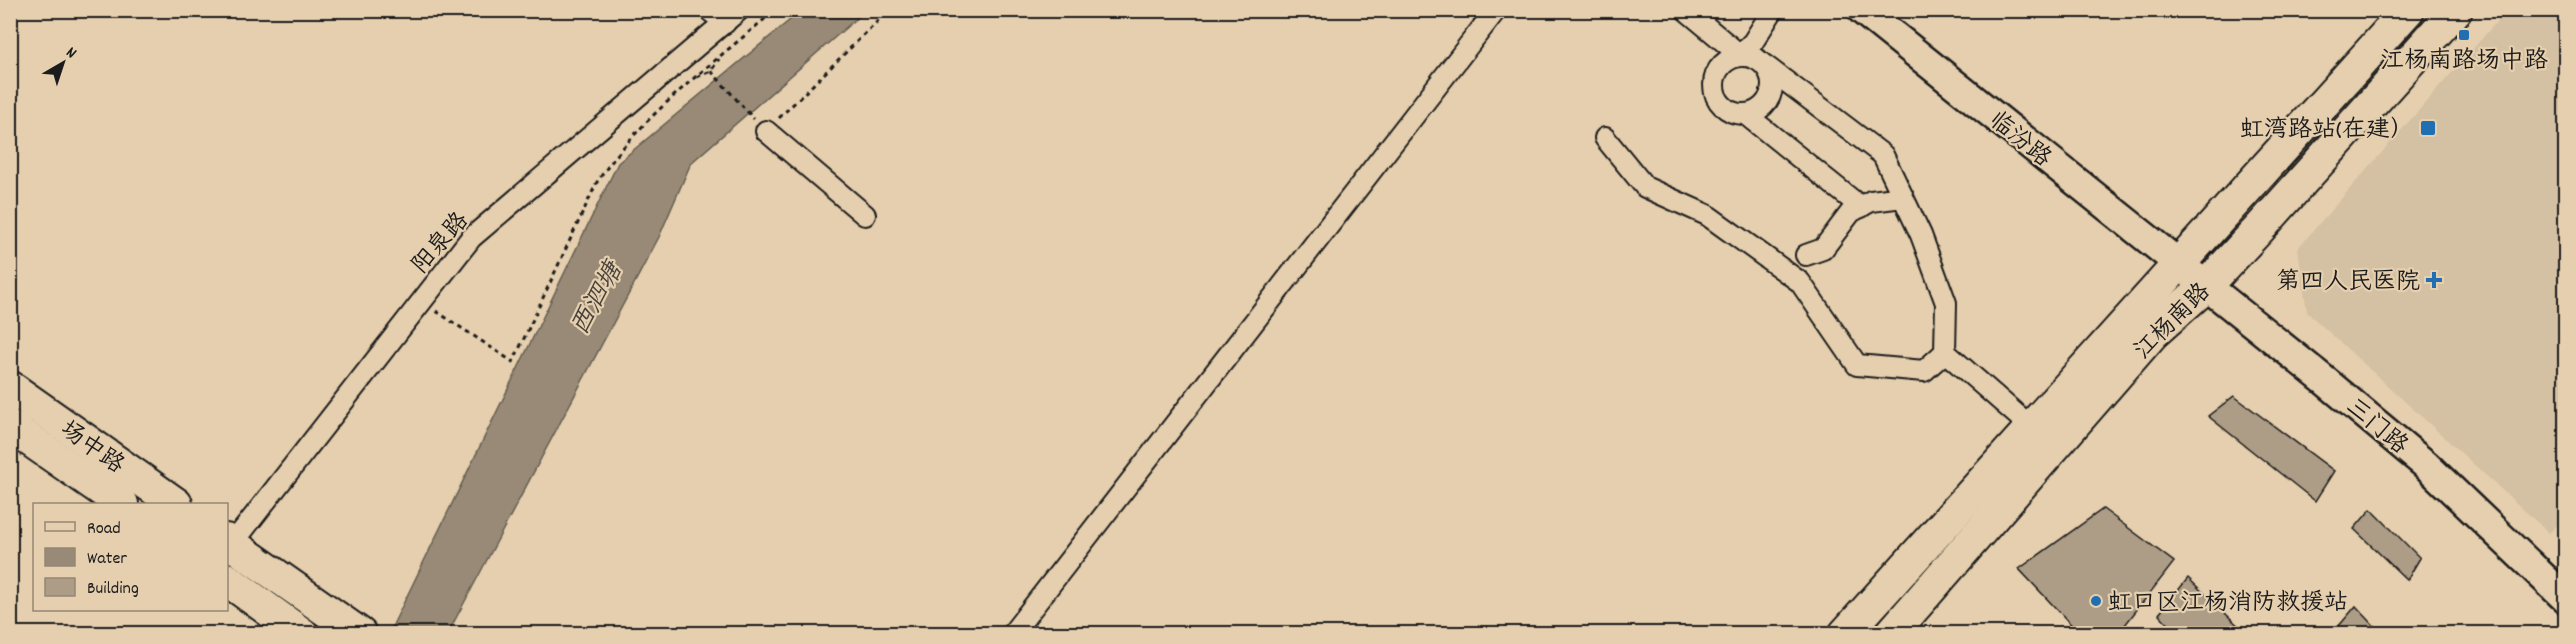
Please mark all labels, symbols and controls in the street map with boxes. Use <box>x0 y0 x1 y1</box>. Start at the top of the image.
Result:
marker: 江杨南路场中路 <box>2457 28 2471 42</box>
north arrow <box>33 33 93 93</box>
text: N <box>61 42 81 65</box>
place label: 江杨南路场中路 <box>2380 45 2548 79</box>
street label: 临汾路 <box>1980 104 2058 176</box>
place label: 虹湾路站(在建） <box>2240 114 2414 148</box>
marker: 虹湾路站(在建） <box>2419 119 2437 137</box>
street label: 阳泉路 <box>405 206 478 282</box>
water label: 西泗塘 <box>563 254 635 343</box>
place label: 第四人民医院 <box>2276 266 2420 300</box>
marker: 第四人民医院 <box>2425 271 2443 289</box>
street label: 江杨南路 <box>2127 276 2219 368</box>
street label: 三门路 <box>2338 391 2415 463</box>
street label: 场中路 <box>52 414 131 483</box>
legend <box>33 503 228 611</box>
text: Road <box>87 517 121 542</box>
text: Water <box>87 547 127 572</box>
text: Building <box>87 577 139 602</box>
place label: 虹口区江杨消防救援站 <box>2108 587 2348 621</box>
marker: 虹口区江杨消防救援站 <box>2089 594 2103 608</box>

